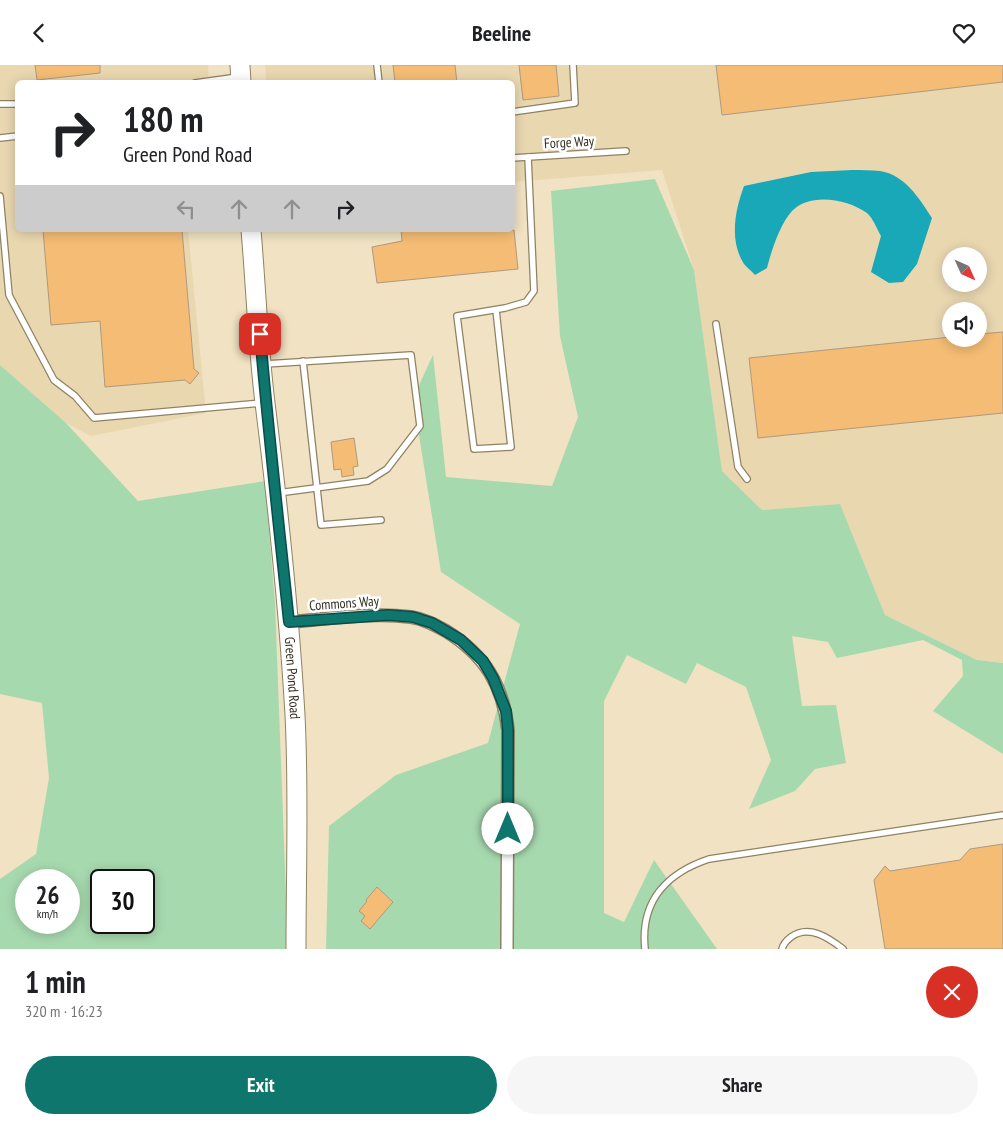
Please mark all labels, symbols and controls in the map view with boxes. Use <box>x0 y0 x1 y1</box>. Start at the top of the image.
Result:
icon: back <box>25 19 53 47</box>
text: Beeline <box>472 19 531 47</box>
icon: heart <box>950 19 978 47</box>
text: 180 m <box>123 96 204 142</box>
icon: right <box>40 100 105 165</box>
street label: Forge Way <box>544 132 595 152</box>
text: Green Pond Road <box>123 140 252 168</box>
icon: left <box>172 195 200 223</box>
icon: ahead <box>225 195 253 223</box>
icon: ahead <box>278 195 306 223</box>
icon: right <box>331 195 359 223</box>
north arrow <box>942 247 988 293</box>
map controls <box>942 247 987 347</box>
button: sound <box>942 302 987 347</box>
pin <box>239 313 281 355</box>
icon: arrive <box>246 320 274 348</box>
street label: Commons Way <box>309 592 380 614</box>
street label: Green Pond Road <box>281 636 304 720</box>
position arrow <box>481 802 533 854</box>
speed limit sign: 30 <box>90 869 155 934</box>
text: 26 <box>36 879 59 911</box>
text: km/h <box>37 906 58 921</box>
text: 1 min <box>25 962 86 1001</box>
button: close <box>926 966 978 1018</box>
text: 320 m · 16:23 <box>25 1001 103 1021</box>
button: Exit <box>25 1056 497 1114</box>
button: Share <box>507 1056 978 1114</box>

